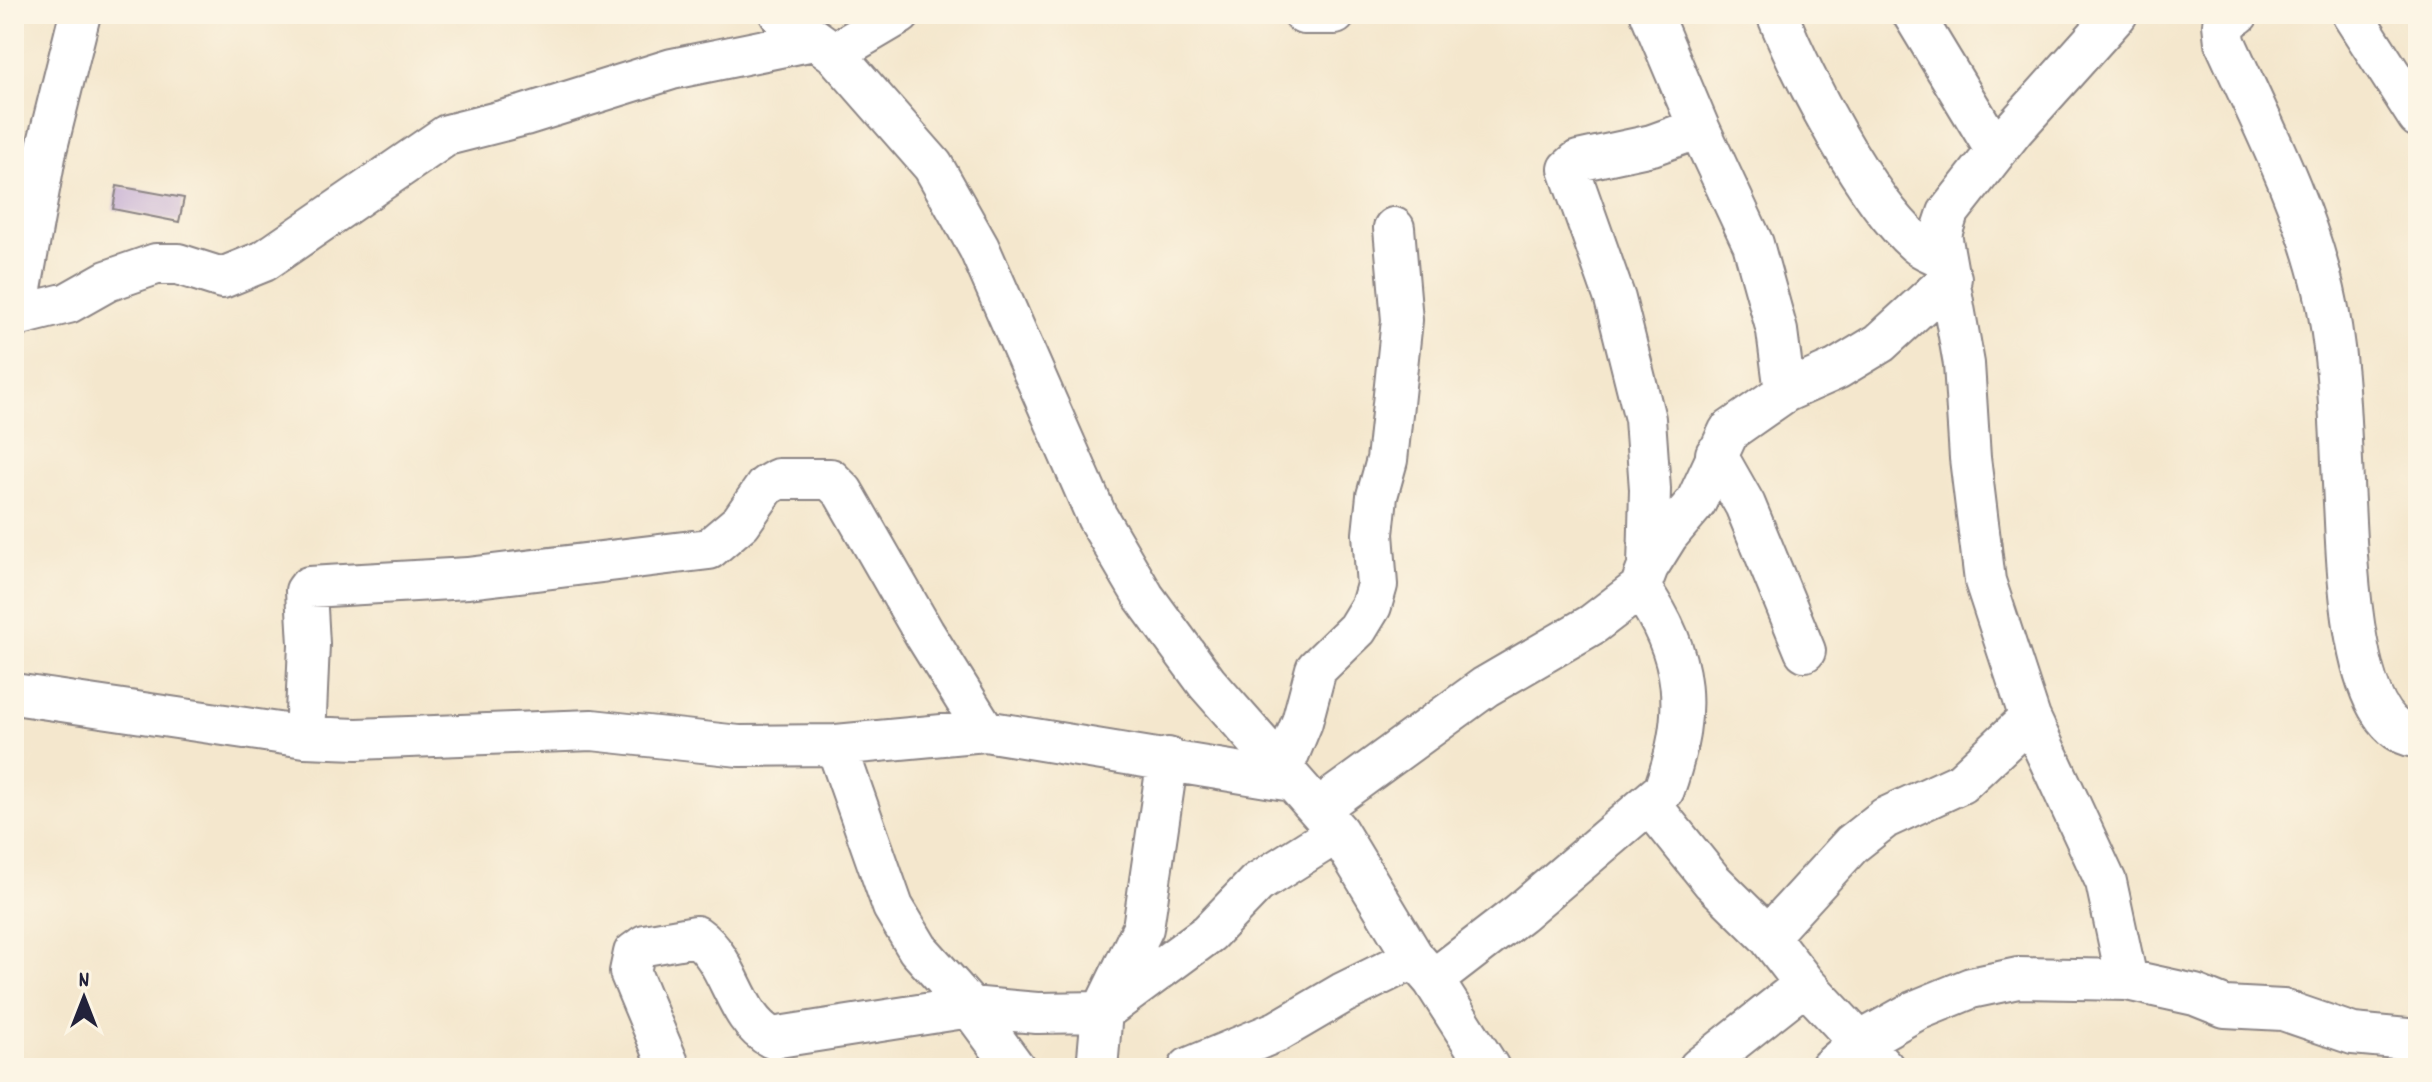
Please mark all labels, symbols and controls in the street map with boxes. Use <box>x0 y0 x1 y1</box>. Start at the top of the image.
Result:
north arrow <box>44 958 124 1038</box>
text: N <box>79 966 90 997</box>

